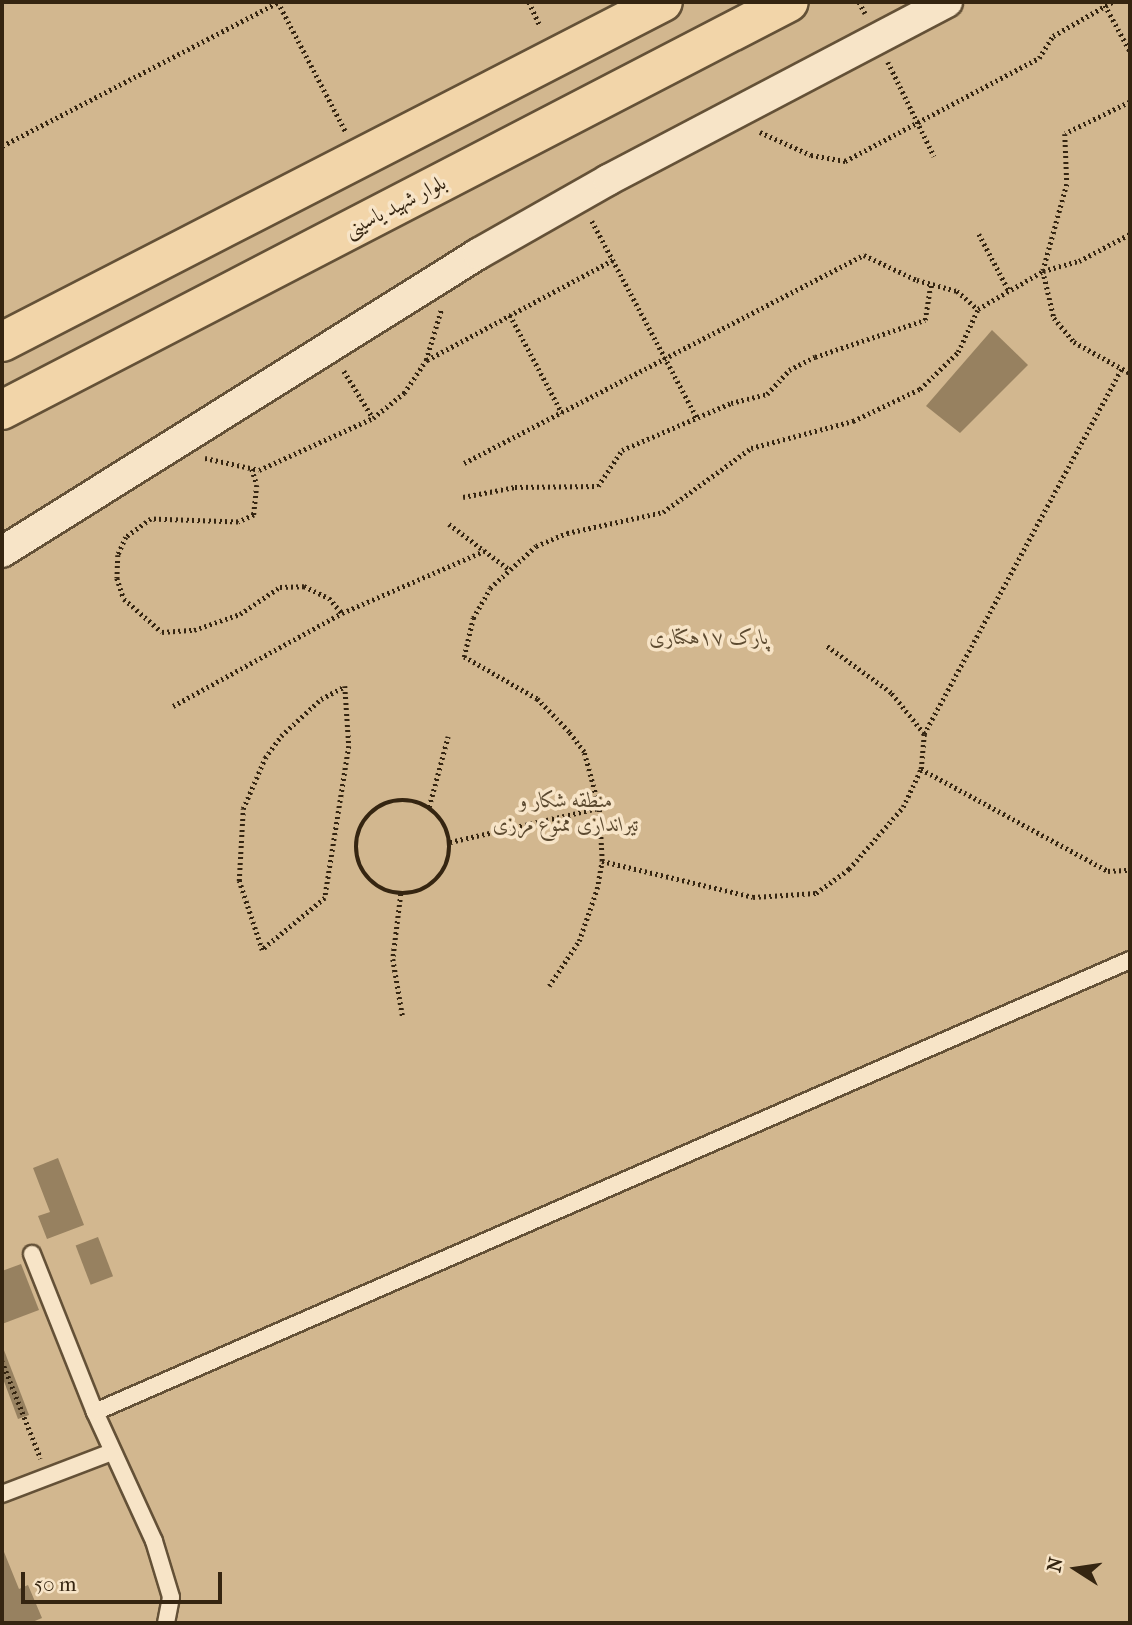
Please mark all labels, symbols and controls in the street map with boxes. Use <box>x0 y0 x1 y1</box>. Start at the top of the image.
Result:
street label: بلوار شهید یاسینی <box>340 170 450 242</box>
park label: پارک ۱۷هکتاری <box>649 624 769 650</box>
park label: منطقه شکار و تیراندازی ممنوع مرزی <box>493 787 639 837</box>
north arrow <box>1041 1534 1111 1604</box>
text: N <box>1043 1555 1068 1574</box>
scale bar <box>24 1558 226 1602</box>
text: 50 m <box>34 1572 77 1596</box>

